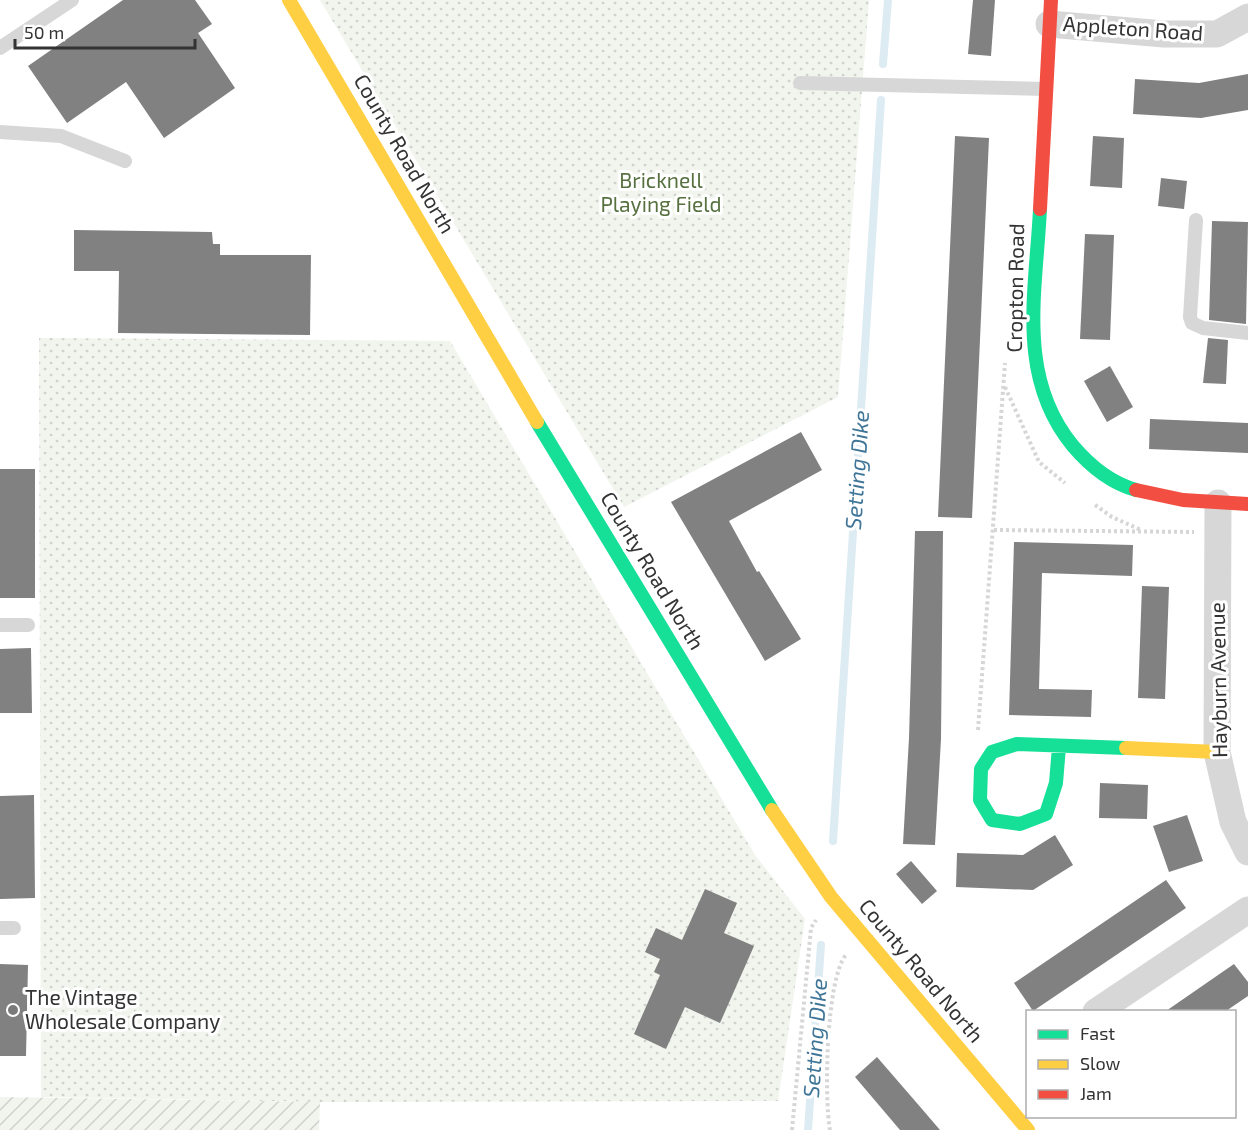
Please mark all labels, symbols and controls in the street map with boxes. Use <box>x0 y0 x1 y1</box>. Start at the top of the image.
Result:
street label: Appleton Road <box>1062 10 1204 45</box>
scale bar <box>15 12 195 50</box>
text: 50 m <box>24 21 64 43</box>
street label: County Road North <box>350 69 461 237</box>
park label: Bricknell Playing Field <box>600 167 722 216</box>
street label: Cropton Road <box>1001 223 1028 353</box>
water label: Setting Dike <box>839 409 873 530</box>
street label: County Road North <box>596 487 710 654</box>
street label: Hayburn Avenue <box>1204 602 1231 758</box>
street label: County Road North <box>855 893 990 1047</box>
water label: Setting Dike <box>797 977 831 1098</box>
place label: The Vintage Wholesale Company <box>25 984 220 1033</box>
marker: The Vintage Wholesale Company <box>6 1003 20 1017</box>
legend <box>1026 1010 1236 1118</box>
text: Fast <box>1080 1022 1115 1044</box>
text: Slow <box>1080 1052 1121 1074</box>
text: Jam <box>1080 1082 1112 1104</box>

